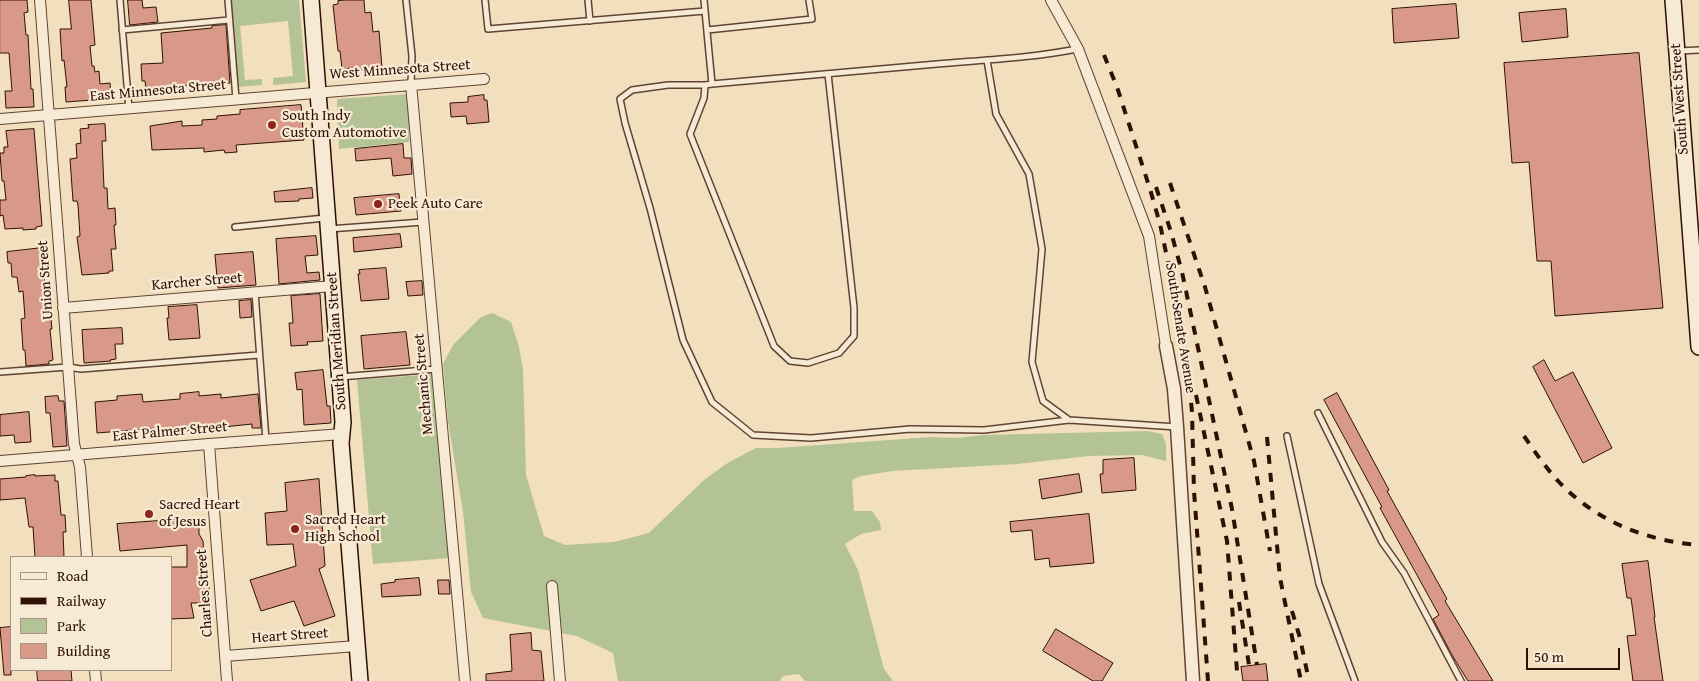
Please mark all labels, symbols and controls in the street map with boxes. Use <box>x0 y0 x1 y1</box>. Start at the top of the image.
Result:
street label: South West Street <box>1667 43 1693 155</box>
street label: West Minnesota Street <box>329 56 471 84</box>
street label: East Minnesota Street <box>89 76 227 106</box>
place label: South Indy Custom Automotive <box>282 107 406 142</box>
marker: South Indy Custom Automotive <box>266 119 278 131</box>
place label: Peek Auto Care <box>388 195 483 213</box>
marker: Peek Auto Care <box>372 198 384 210</box>
street label: Union Street <box>34 240 58 320</box>
street label: South Senate Avenue <box>1161 262 1199 394</box>
street label: Karcher Street <box>151 269 243 295</box>
street label: South Meridian Street <box>323 271 351 411</box>
street label: Mechanic Street <box>411 333 437 435</box>
street label: East Palmer Street <box>112 418 228 446</box>
place label: Sacred Heart of Jesus <box>159 496 240 531</box>
marker: Sacred Heart of Jesus <box>143 508 155 520</box>
place label: Sacred Heart High School <box>305 511 386 546</box>
marker: Sacred Heart High School <box>289 523 301 535</box>
street label: Charles Street <box>193 548 217 638</box>
legend <box>10 556 172 671</box>
text: Road <box>57 565 88 586</box>
text: Railway <box>57 590 106 611</box>
text: Park <box>57 615 86 636</box>
street label: Heart Street <box>251 624 329 648</box>
scale bar <box>1529 638 1623 670</box>
text: Building <box>57 640 110 661</box>
text: 50 m <box>1534 646 1564 667</box>

